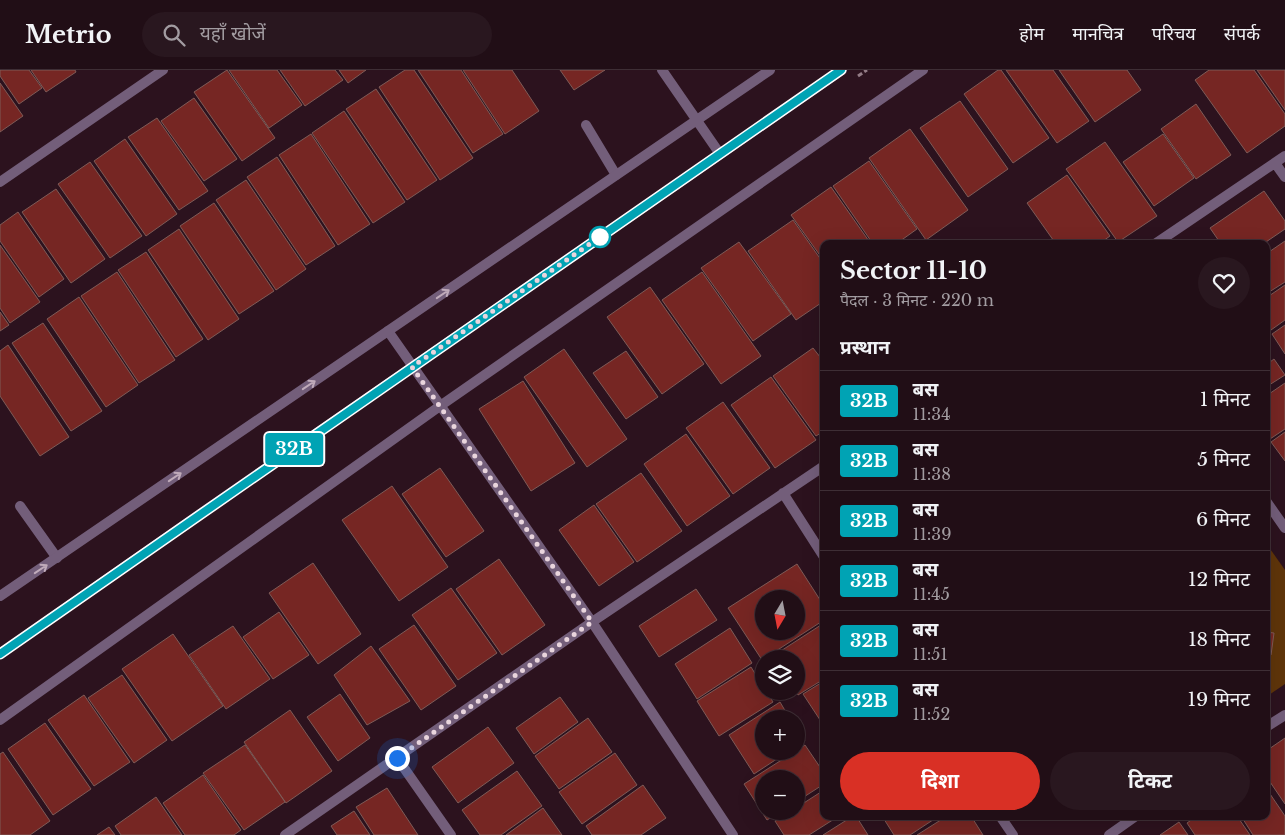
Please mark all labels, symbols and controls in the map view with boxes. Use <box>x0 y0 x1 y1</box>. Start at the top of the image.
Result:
search box <box>142 12 492 57</box>
text: Metrio <box>25 20 112 49</box>
icon: search <box>160 21 188 49</box>
text: यहाँ खोजें <box>200 22 266 45</box>
text: होम <box>1019 23 1044 45</box>
text: मानचित्र <box>1072 23 1124 45</box>
text: परिचय <box>1152 23 1196 45</box>
text: संपर्क <box>1224 23 1260 45</box>
unlabelled marker <box>589 226 611 248</box>
text: Sector 11-10 <box>840 256 987 285</box>
button: heart <box>1198 257 1250 309</box>
one-way arrow <box>436 288 450 299</box>
text: पैदल · 3 मिनट · 220 m <box>840 290 994 310</box>
text: प्रस्थान <box>840 336 890 359</box>
text: बस <box>913 378 938 401</box>
one-way arrow <box>302 380 316 390</box>
text: 1 मिनट <box>1200 388 1250 411</box>
text: 32B <box>850 390 888 412</box>
text: 11:34 <box>913 404 951 424</box>
line badge: 32B <box>265 433 323 465</box>
text: 32B <box>275 438 313 460</box>
text: बस <box>913 438 938 461</box>
text: 5 मिनट <box>1197 448 1250 471</box>
text: 32B <box>850 450 888 472</box>
text: 11:38 <box>913 464 951 484</box>
one-way arrow <box>168 472 182 482</box>
text: बस <box>913 498 938 521</box>
text: 6 मिनट <box>1196 508 1250 531</box>
text: 32B <box>850 510 888 532</box>
text: 11:39 <box>913 524 952 544</box>
text: बस <box>913 558 938 581</box>
one-way arrow <box>33 564 47 574</box>
text: 12 मिनट <box>1188 568 1250 591</box>
text: 32B <box>850 570 888 592</box>
text: 11:45 <box>913 584 950 604</box>
north arrow <box>755 590 805 640</box>
map controls <box>755 590 805 820</box>
text: बस <box>913 618 938 641</box>
text: 18 मिनट <box>1188 628 1250 651</box>
text: 32B <box>850 630 888 652</box>
text: 11:51 <box>913 644 948 664</box>
button: layers <box>755 650 805 700</box>
text: बस <box>913 678 938 701</box>
text: 19 मिनट <box>1187 688 1250 711</box>
text: 32B <box>850 690 888 712</box>
text: 11:52 <box>913 704 950 724</box>
button: + <box>755 710 805 760</box>
your location <box>385 746 410 771</box>
button: दिशा <box>840 752 1040 810</box>
button: टिकट <box>1050 752 1250 810</box>
button: − <box>755 770 805 820</box>

